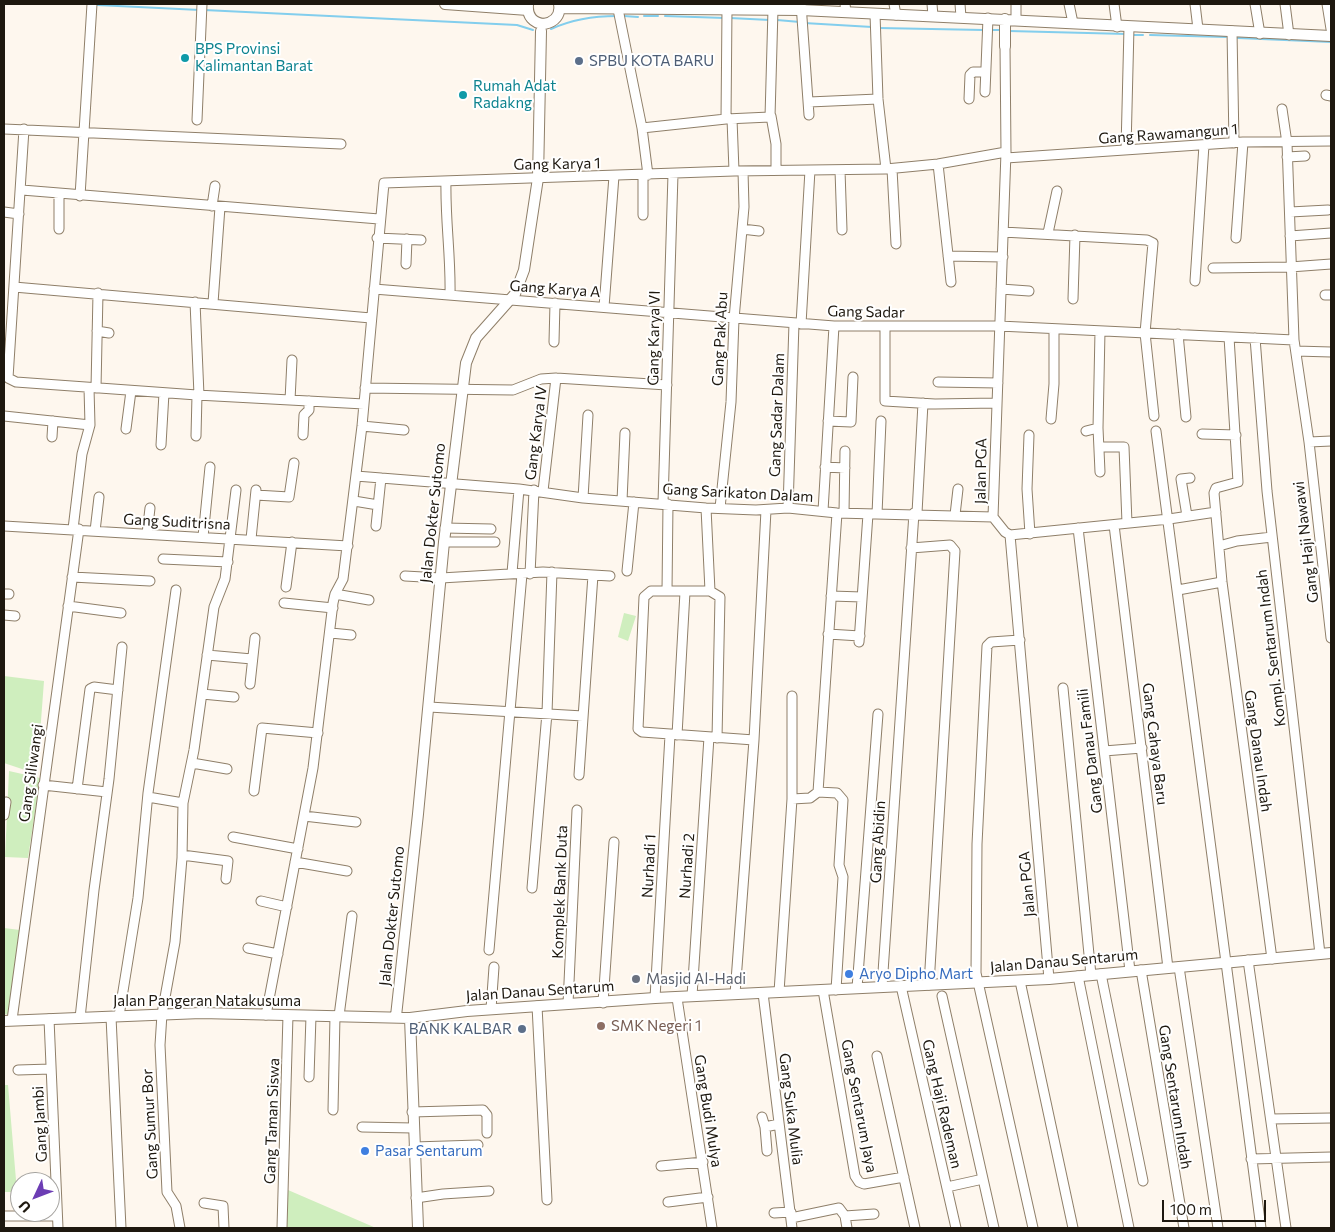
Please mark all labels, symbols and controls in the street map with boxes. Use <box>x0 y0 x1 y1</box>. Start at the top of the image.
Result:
place label: BPS Provinsi Kalimantan Barat <box>195 40 313 75</box>
marker: BPS Provinsi Kalimantan Barat <box>179 52 191 64</box>
place label: SPBU KOTA BARU <box>589 52 714 70</box>
marker: SPBU KOTA BARU <box>573 55 585 67</box>
place label: Rumah Adat Radakng <box>473 77 556 112</box>
marker: Rumah Adat Radakng <box>457 89 469 101</box>
street label: Gang Rawamangun 1 <box>1098 120 1238 148</box>
street label: Gang Karya 1 <box>513 154 601 174</box>
street label: Gang Karya A <box>509 277 601 301</box>
street label: Gang Karya VI <box>644 290 664 386</box>
street label: Gang Pak Abu <box>709 291 731 387</box>
street label: Gang Sadar <box>827 302 905 322</box>
street label: Gang Sadar Dalam <box>766 353 788 477</box>
street label: Gang Karya IV <box>521 385 551 481</box>
street label: Jalan PGA <box>971 438 991 504</box>
street label: Jalan Dokter Sutomo <box>417 442 449 584</box>
street label: Gang Sarikaton Dalam <box>662 480 814 506</box>
street label: Gang Haji Nawawi <box>1290 480 1322 604</box>
street label: Gang Suditrisna <box>123 510 231 534</box>
street label: Kompl. Sentarum Indah <box>1252 568 1290 728</box>
street label: Gang Cahaya Baru <box>1139 682 1171 806</box>
street label: Gang Danau Famili <box>1073 687 1107 815</box>
street label: Gang Danau Indah <box>1241 689 1275 813</box>
street label: Gang Siliwangi <box>15 723 47 823</box>
street label: Gang Abidin <box>867 800 889 884</box>
street label: Komplek Bank Duta <box>549 825 571 959</box>
street label: Nurhadi 2 <box>676 833 698 899</box>
street label: Nurhadi 1 <box>638 834 660 898</box>
street label: Jalan Dokter Sutomo <box>376 845 408 987</box>
street label: Jalan PGA <box>1015 850 1039 918</box>
street label: Jalan Danau Sentarum <box>989 946 1139 976</box>
place label: Aryo Dipho Mart <box>859 965 973 983</box>
marker: Aryo Dipho Mart <box>843 968 855 980</box>
place label: Masjid Al-Hadi <box>646 970 746 988</box>
marker: Masjid Al-Hadi <box>630 973 642 985</box>
street label: Jalan Danau Sentarum <box>465 977 615 1005</box>
street label: Jalan Pangeran Natakusuma <box>113 992 301 1010</box>
place label: SMK Negeri 1 <box>611 1017 701 1035</box>
place label: BANK KALBAR <box>409 1020 512 1038</box>
marker: SMK Negeri 1 <box>595 1020 607 1032</box>
marker: BANK KALBAR <box>516 1023 528 1035</box>
street label: Gang Sentarum Indah <box>1155 1024 1195 1170</box>
street label: Gang Sentarum Jaya <box>837 1038 881 1174</box>
street label: Gang Haji Rademan <box>918 1038 966 1170</box>
street label: Gang Suka Mulia <box>775 1052 807 1166</box>
street label: Gang Budi Mulya <box>690 1053 726 1169</box>
street label: Gang Taman Siswa <box>261 1058 283 1184</box>
street label: Gang Sumur Bor <box>138 1068 162 1180</box>
street label: Gang Jambi <box>29 1085 51 1163</box>
place label: Pasar Sentarum <box>375 1142 483 1160</box>
marker: Pasar Sentarum <box>359 1145 371 1157</box>
north arrow <box>10 1172 60 1222</box>
scale bar <box>1165 1190 1269 1222</box>
text: U <box>15 1197 34 1216</box>
text: 100 m <box>1170 1200 1212 1218</box>

